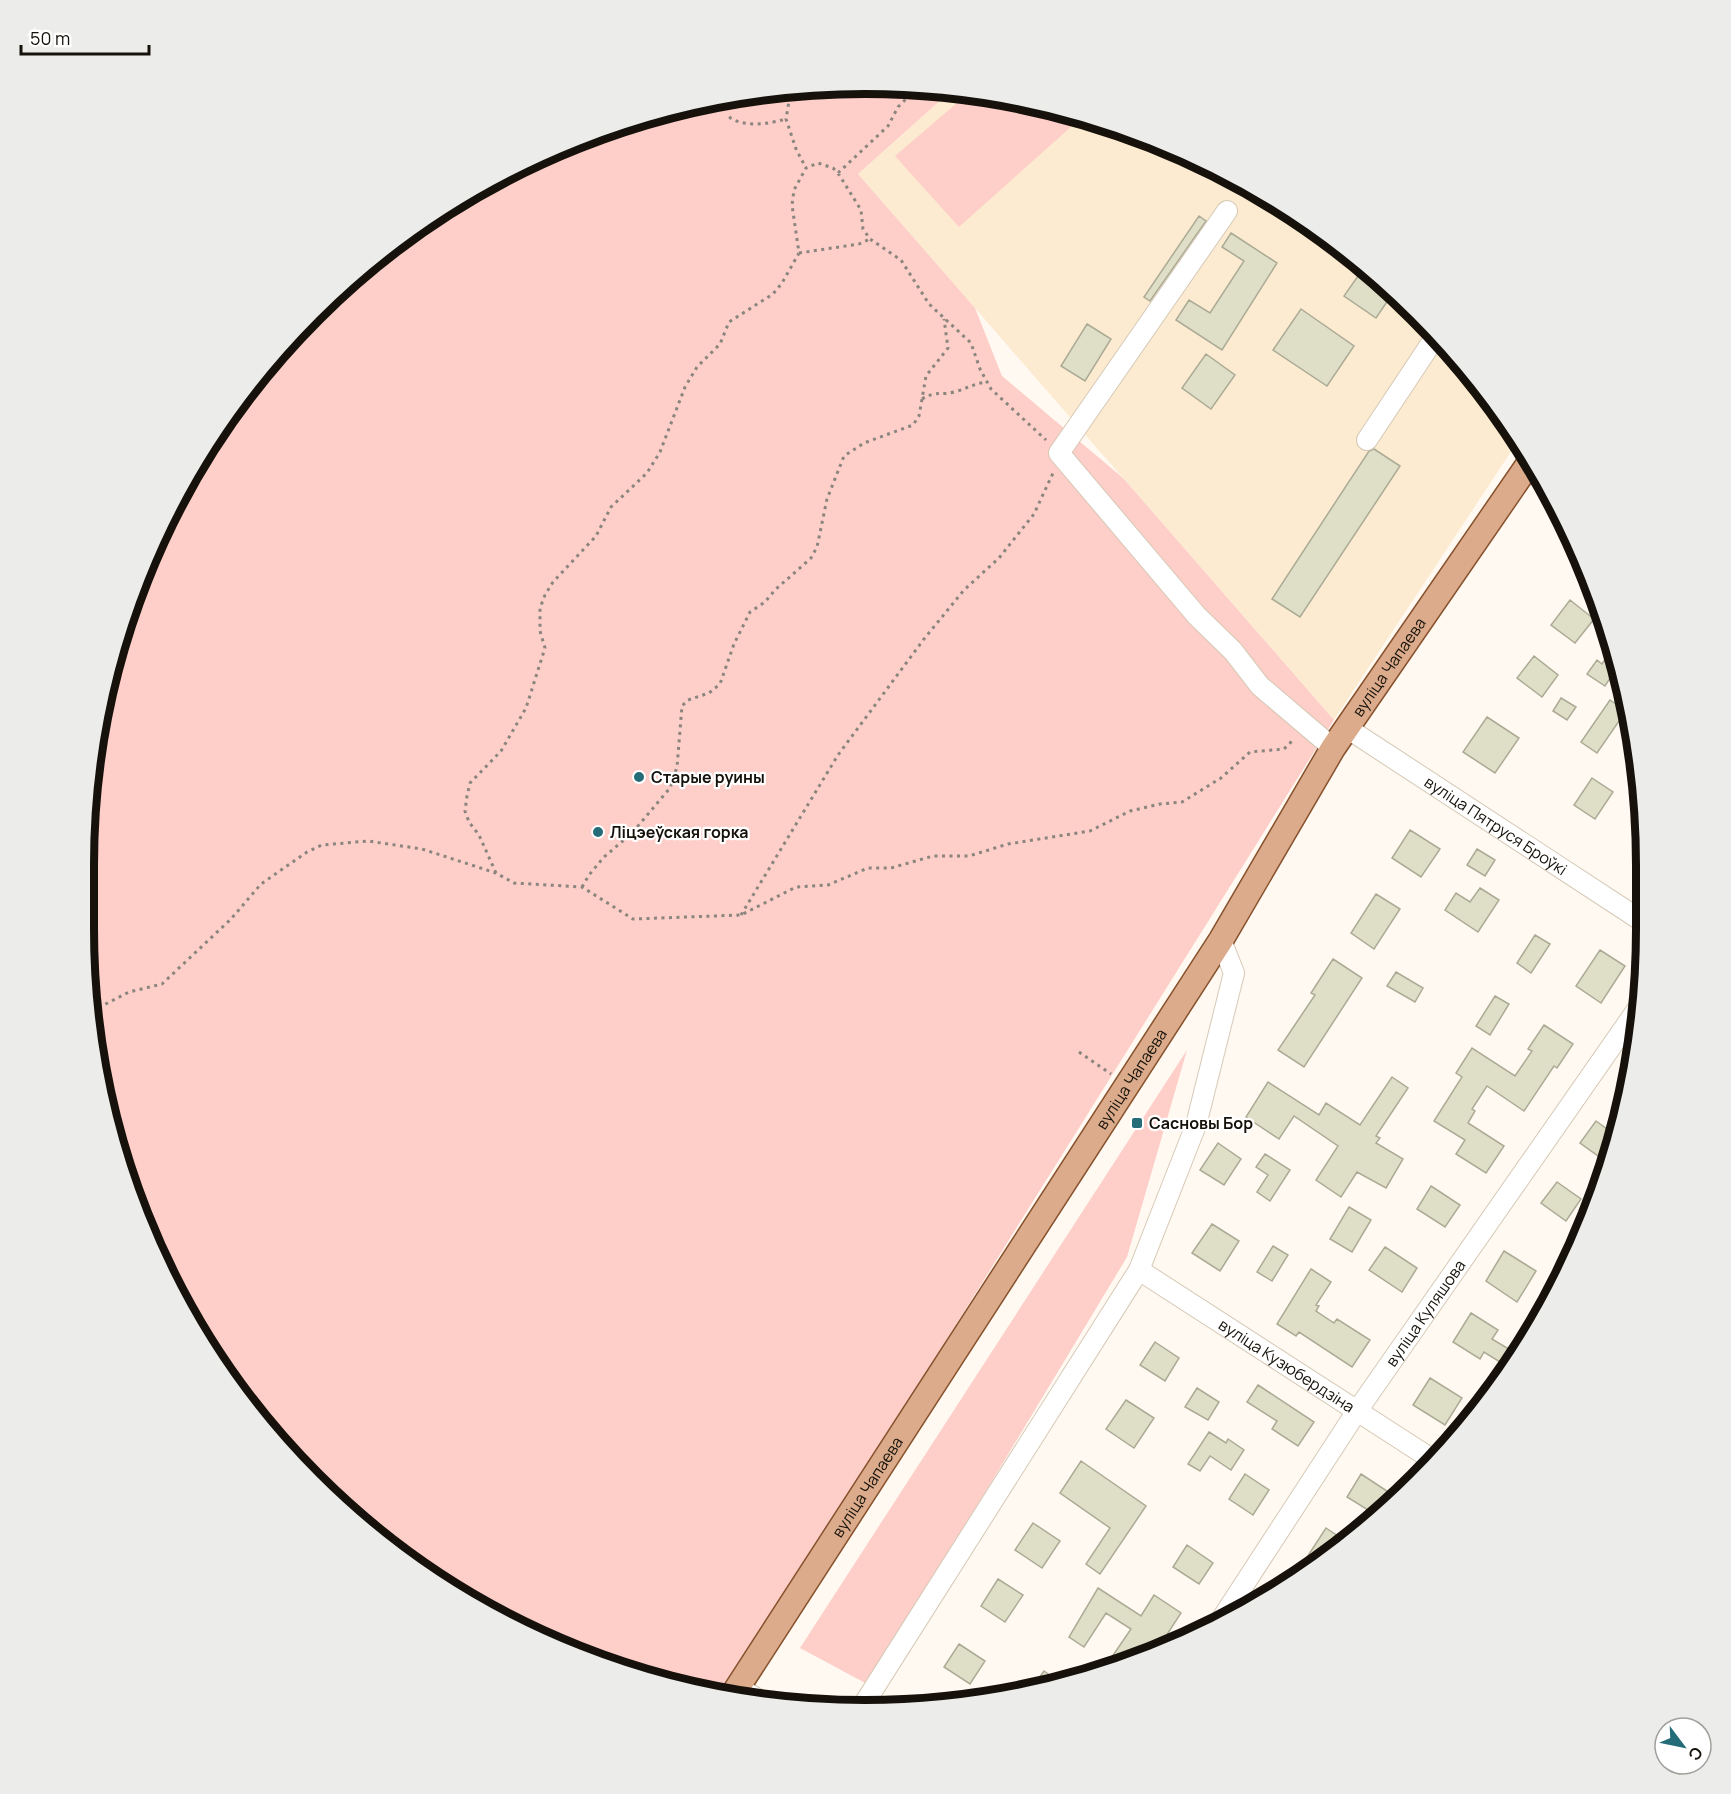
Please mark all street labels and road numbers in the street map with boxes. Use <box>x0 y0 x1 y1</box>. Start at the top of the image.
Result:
street label: вуліца Чапаева <box>1347 613 1431 721</box>
street label: вуліца Пятруся Броўкі <box>1420 771 1572 880</box>
street label: вуліца Чапаева <box>1091 1024 1172 1133</box>
street label: вуліца Куляшова <box>1380 1255 1470 1371</box>
street label: вуліца Кузюбердзіна <box>1215 1314 1359 1418</box>
street label: вуліца Чапаева <box>827 1432 908 1541</box>

